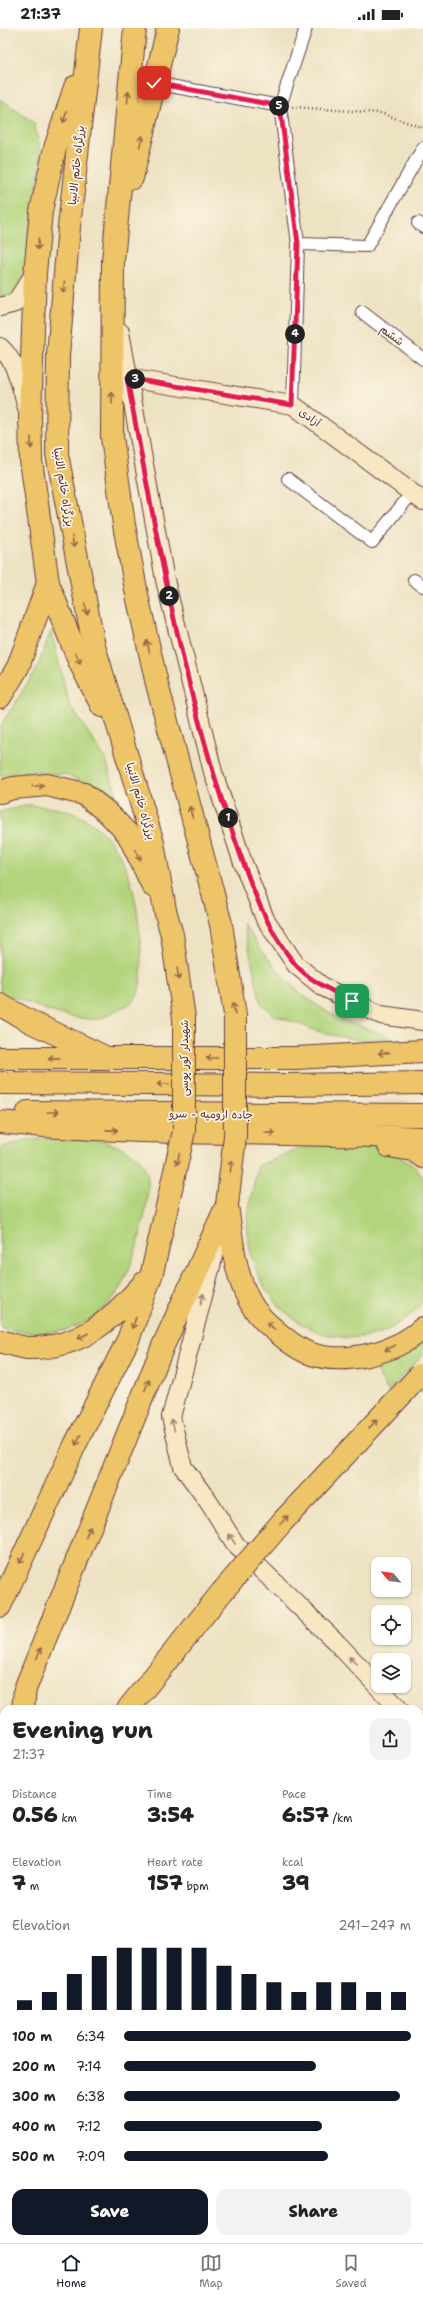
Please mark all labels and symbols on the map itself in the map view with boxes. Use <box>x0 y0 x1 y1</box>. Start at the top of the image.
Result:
pin <box>137 66 171 100</box>
one-way arrow <box>125 91 132 104</box>
pin: 5 <box>269 96 289 116</box>
one-way arrow <box>61 110 68 123</box>
street label: بزرگراه خاتم الانبیا <box>65 125 89 206</box>
one-way arrow <box>137 135 145 148</box>
one-way arrow <box>34 237 41 250</box>
one-way arrow <box>60 280 67 293</box>
street label: ششم <box>376 322 407 350</box>
pin: 4 <box>285 324 305 344</box>
pin: 3 <box>125 369 145 389</box>
one-way arrow <box>109 392 116 405</box>
street label: آزادی <box>296 404 325 431</box>
one-way arrow <box>27 436 34 449</box>
street label: بزرگراه خاتم الانبیا <box>49 446 77 528</box>
one-way arrow <box>69 535 77 548</box>
pin: 2 <box>159 586 179 606</box>
one-way arrow <box>83 602 91 615</box>
one-way arrow <box>144 640 152 653</box>
one-way arrow <box>74 652 82 664</box>
street label: بزرگراه خاتم الانبیا <box>121 761 159 842</box>
one-way arrow <box>31 782 44 789</box>
one-way arrow <box>187 806 194 819</box>
pin: 1 <box>218 808 238 828</box>
one-way arrow <box>135 849 142 861</box>
one-way arrow <box>174 967 182 980</box>
pin <box>335 984 369 1018</box>
one-way arrow <box>230 1003 238 1016</box>
street label: شهیدلر کور پوسی <box>177 1020 192 1096</box>
one-way arrow <box>378 1049 391 1057</box>
one-way arrow <box>48 1054 61 1062</box>
one-way arrow <box>206 1054 219 1062</box>
one-way arrow <box>157 1080 170 1088</box>
street label: جاده ارومیه - سرو <box>168 1106 253 1123</box>
one-way arrow <box>46 1108 59 1116</box>
one-way arrow <box>105 1126 118 1134</box>
one-way arrow <box>263 1129 276 1137</box>
one-way arrow <box>174 1152 182 1165</box>
one-way arrow <box>227 1160 235 1173</box>
one-way arrow <box>198 1293 206 1306</box>
one-way arrow <box>129 1316 137 1328</box>
one-way arrow <box>266 1322 276 1331</box>
one-way arrow <box>77 1333 89 1340</box>
one-way arrow <box>384 1345 396 1352</box>
one-way arrow <box>143 1380 151 1392</box>
one-way arrow <box>168 1419 176 1432</box>
one-way arrow <box>368 1419 377 1429</box>
one-way arrow <box>74 1434 81 1446</box>
one-way arrow <box>280 1514 289 1525</box>
one-way arrow <box>84 1526 92 1538</box>
one-way arrow <box>227 1533 235 1545</box>
one-way arrow <box>18 1551 25 1563</box>
north arrow <box>371 1557 411 1597</box>
one-way arrow <box>36 1647 44 1659</box>
one-way arrow <box>348 1656 358 1666</box>

